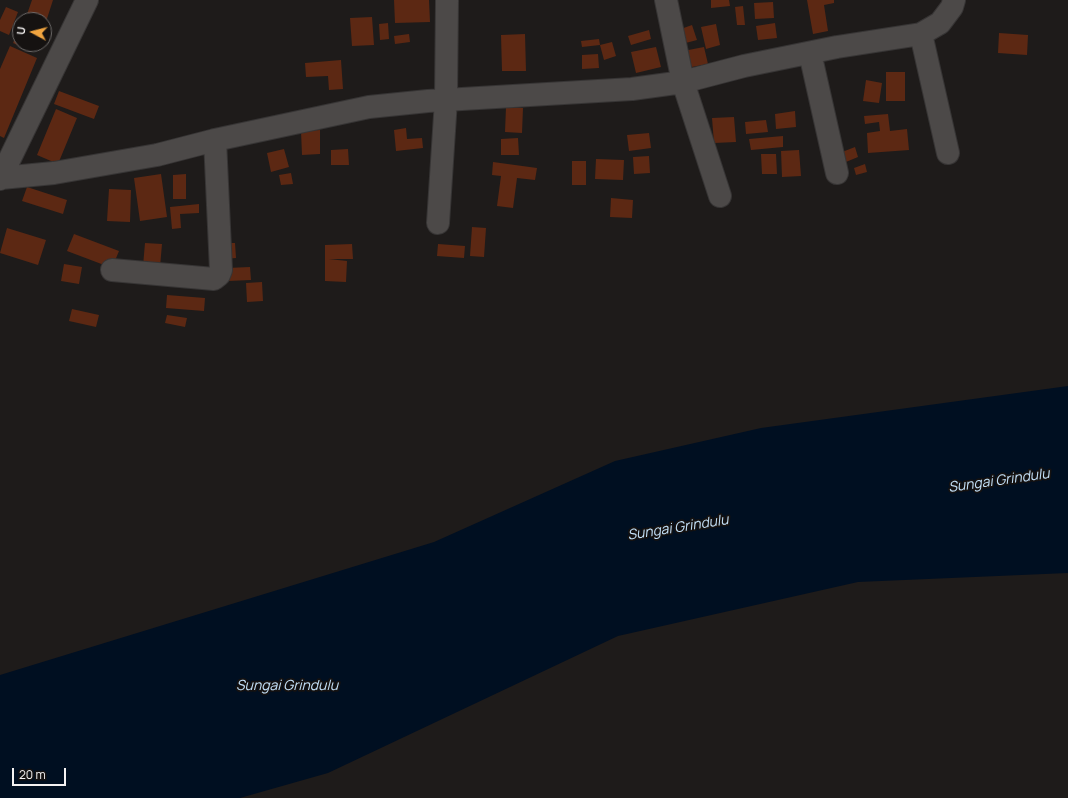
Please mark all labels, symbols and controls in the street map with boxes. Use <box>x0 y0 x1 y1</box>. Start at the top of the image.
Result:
north arrow <box>12 12 52 52</box>
text: U <box>13 26 29 35</box>
water label: Sungai Grindulu <box>947 466 1051 496</box>
water label: Sungai Grindulu <box>626 512 730 544</box>
water label: Sungai Grindulu <box>236 678 338 694</box>
scale bar <box>14 760 68 786</box>
text: 20 m <box>19 766 46 783</box>

